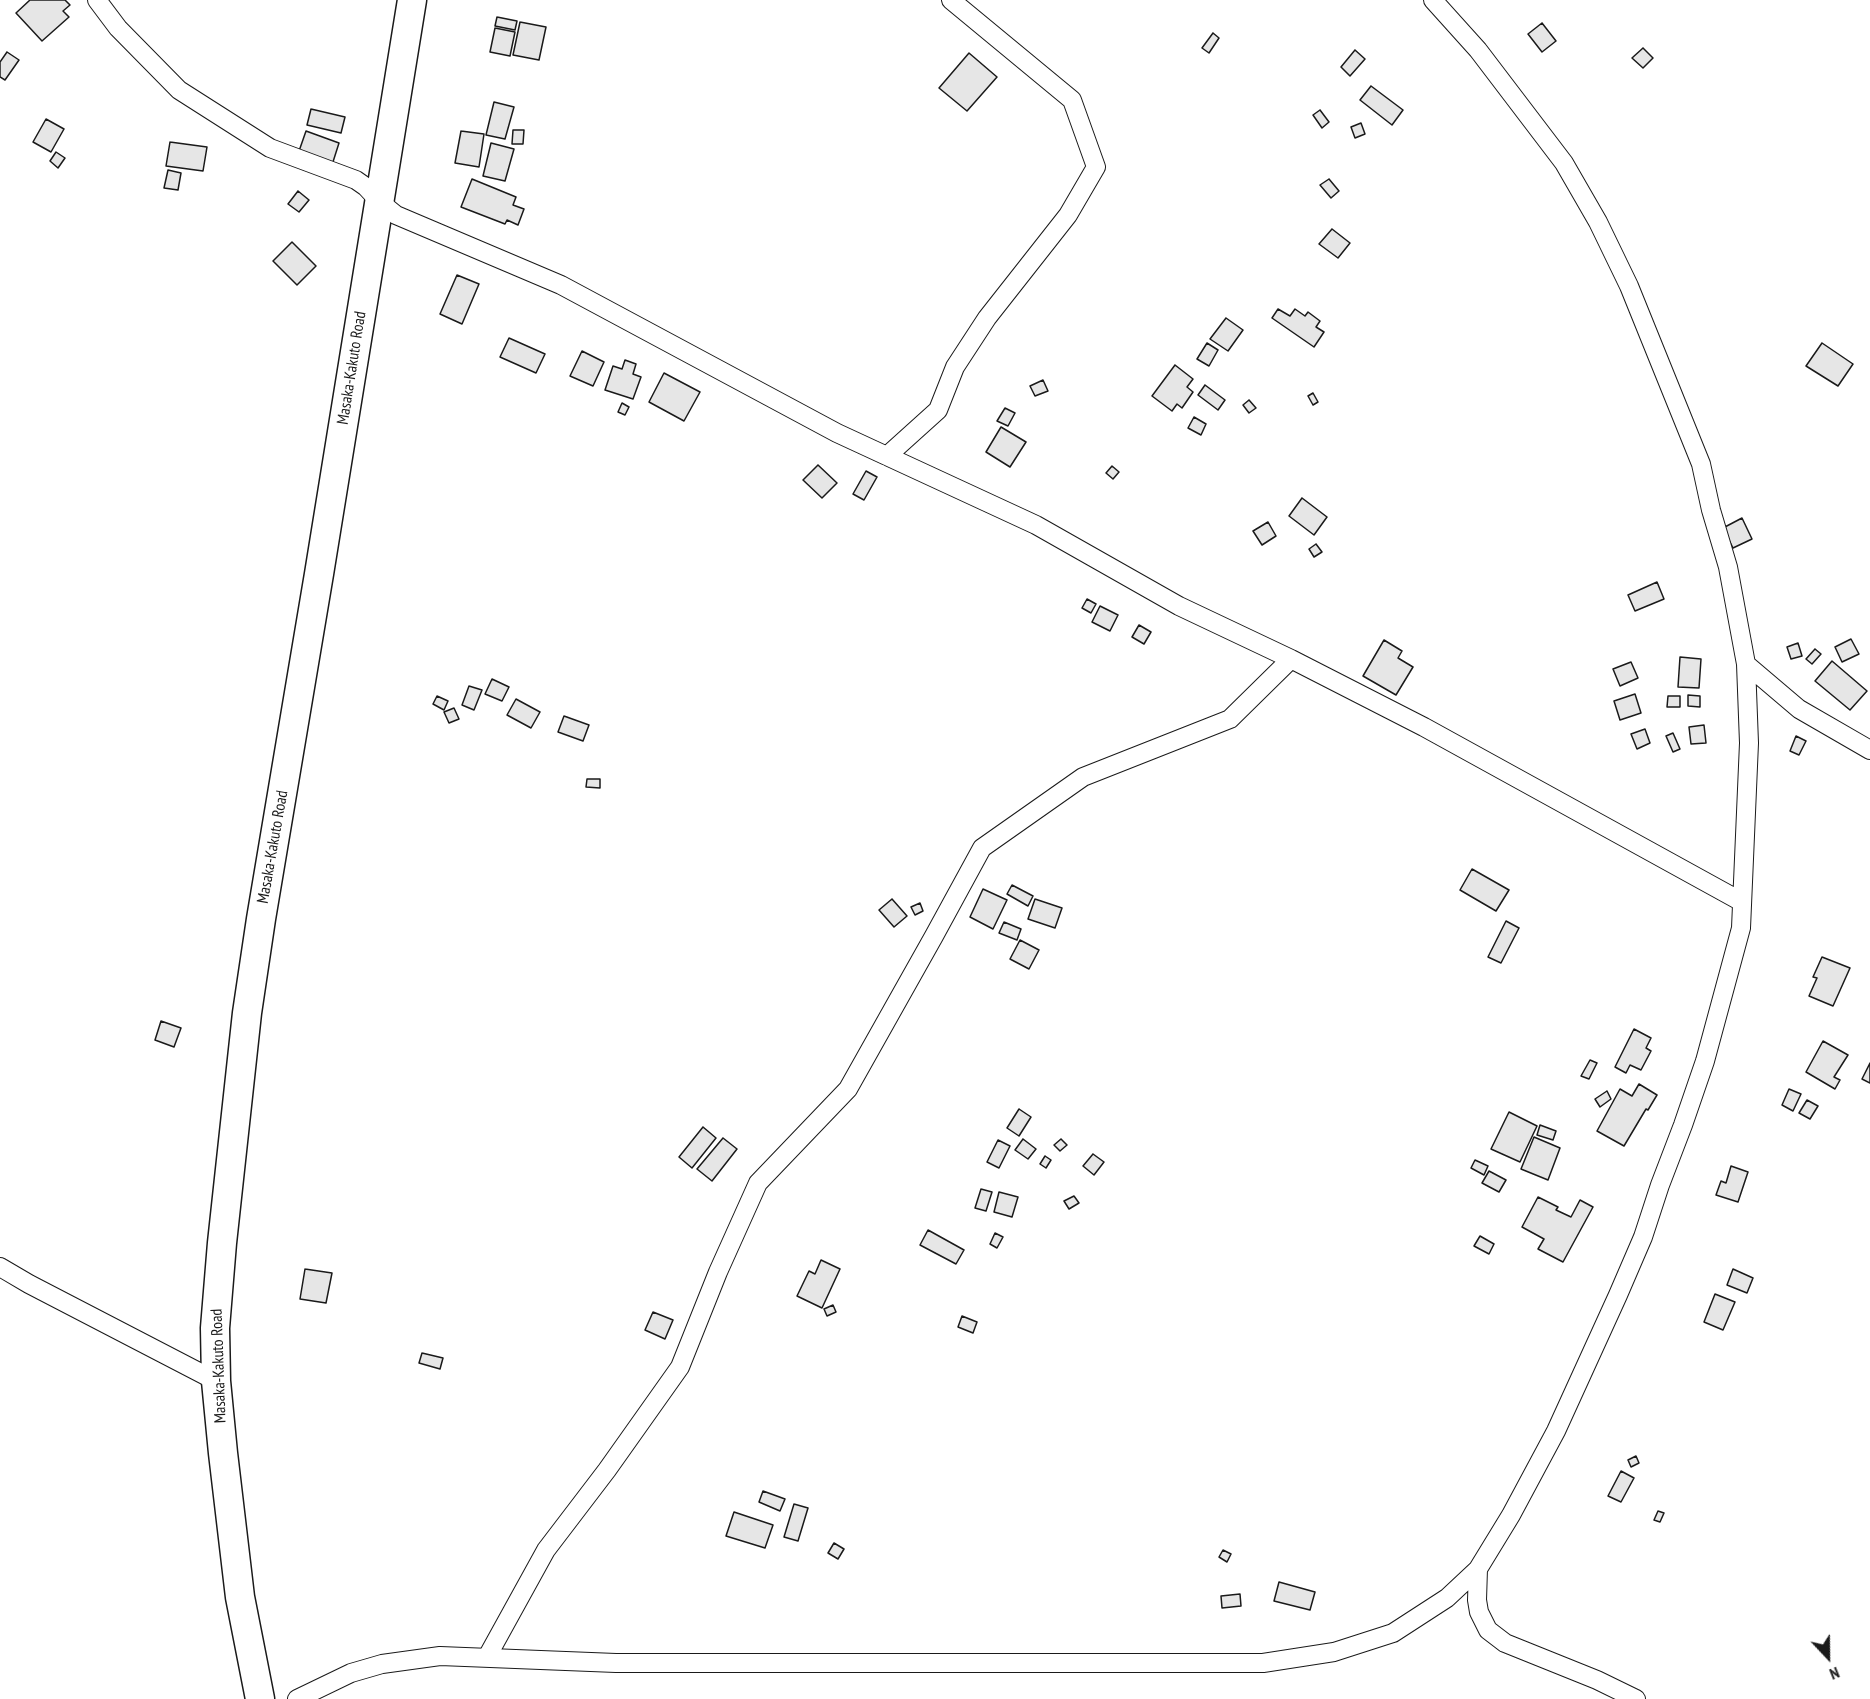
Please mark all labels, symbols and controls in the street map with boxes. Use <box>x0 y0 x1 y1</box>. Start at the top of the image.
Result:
street label: Masaka-Kakuto Road <box>334 310 370 426</box>
street label: Masaka-Kakuto Road <box>254 789 292 905</box>
street label: Masaka-Kakuto Road <box>207 1308 231 1424</box>
north arrow <box>1798 1627 1858 1687</box>
text: N <box>1827 1663 1843 1685</box>

